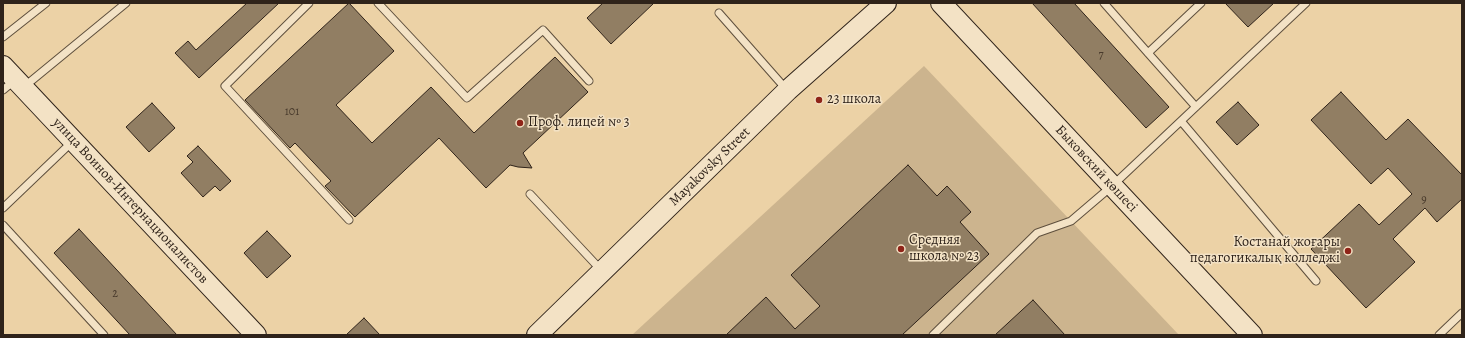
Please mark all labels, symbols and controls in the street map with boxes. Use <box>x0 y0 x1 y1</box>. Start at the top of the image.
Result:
house number: 7 <box>1098 48 1104 62</box>
place label: 23 школа <box>827 92 881 108</box>
marker: 23 школа <box>814 95 824 105</box>
house number: 101 <box>285 105 299 119</box>
street label: улица Воинов-Интернационалистов <box>49 115 211 287</box>
place label: Проф. лицей № 3 <box>528 115 630 131</box>
marker: Проф. лицей № 3 <box>515 118 525 128</box>
street label: Быковский көшесі <box>1051 122 1141 216</box>
street label: Mayakovsky Street <box>666 124 754 210</box>
house number: 9 <box>1421 193 1427 207</box>
place label: Средняя школа № 23 <box>909 233 979 266</box>
place label: Костанай жоғары педагогикалық колледжі <box>1190 235 1340 268</box>
marker: Средняя школа № 23 <box>896 244 906 254</box>
marker: Костанай жоғары педагогикалық колледжі <box>1343 246 1353 256</box>
house number: 2 <box>112 287 118 301</box>

